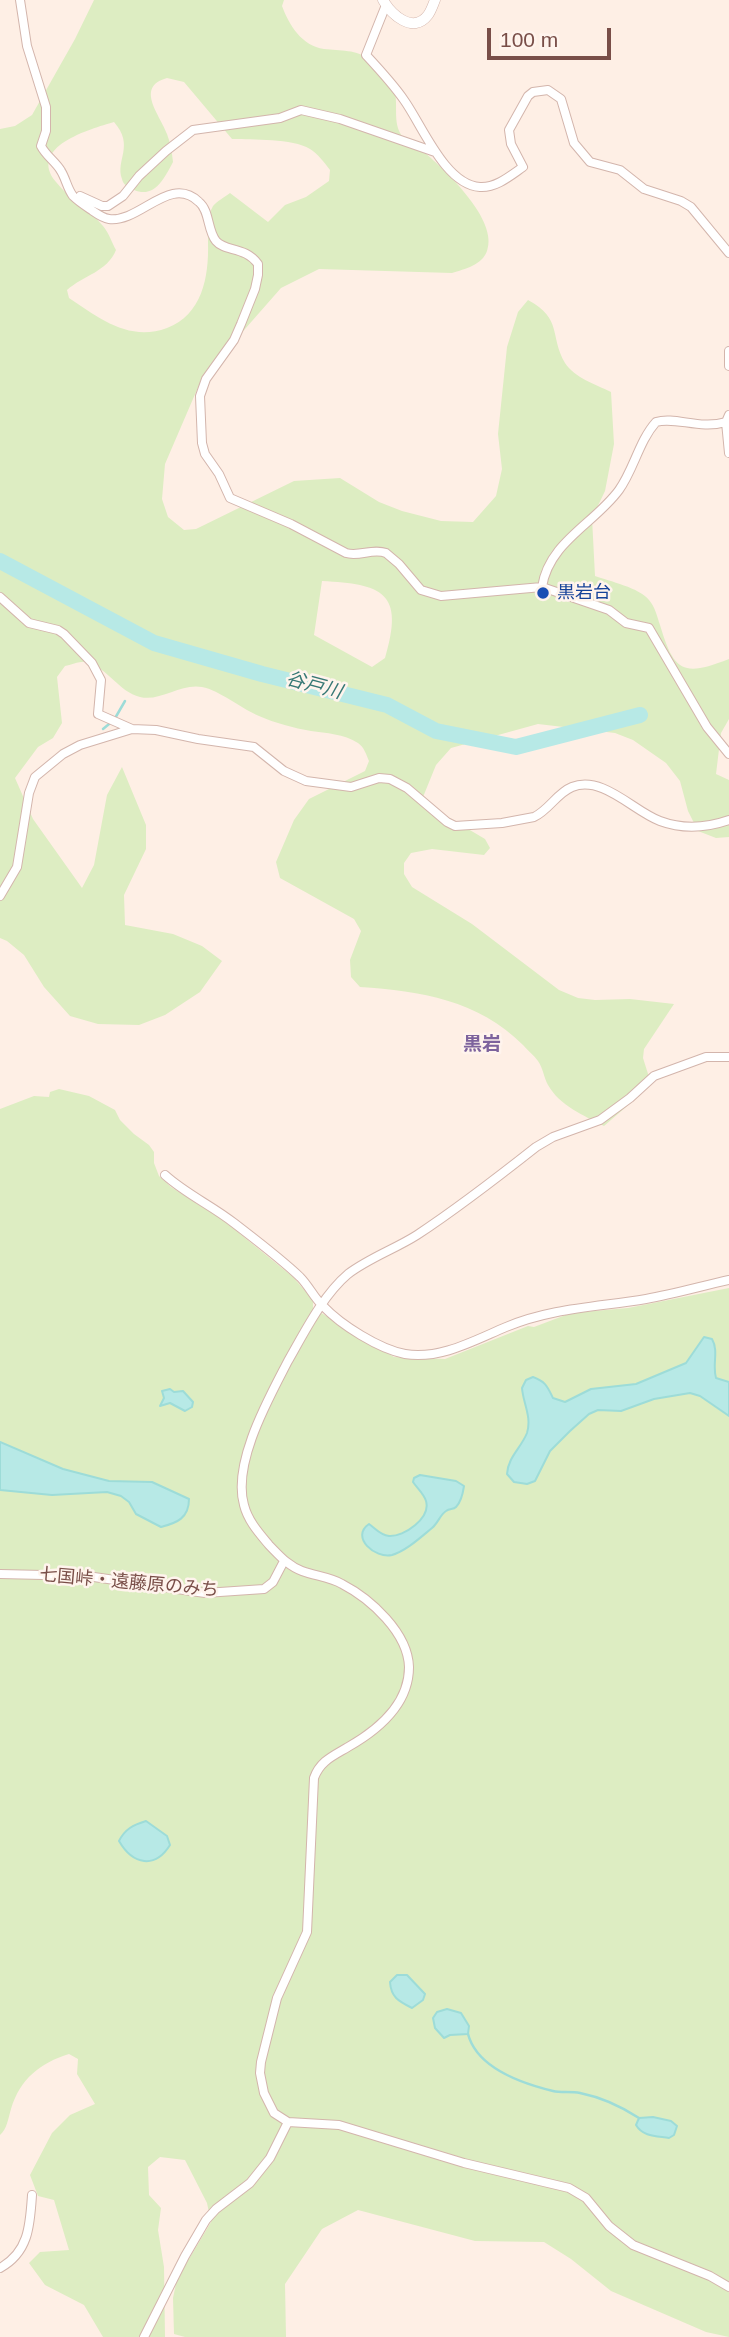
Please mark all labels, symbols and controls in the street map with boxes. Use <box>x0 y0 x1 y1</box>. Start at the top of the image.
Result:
scale bar <box>491 14 615 58</box>
text: 100 m <box>500 28 558 51</box>
place label: 黒岩台 <box>557 582 611 604</box>
marker: 黒岩台 <box>535 585 551 601</box>
water label: 谷戸川 <box>284 668 344 704</box>
district label: 黒岩 <box>463 1034 501 1056</box>
street label: 七国峠・遠藤原のみち <box>38 1564 220 1602</box>

